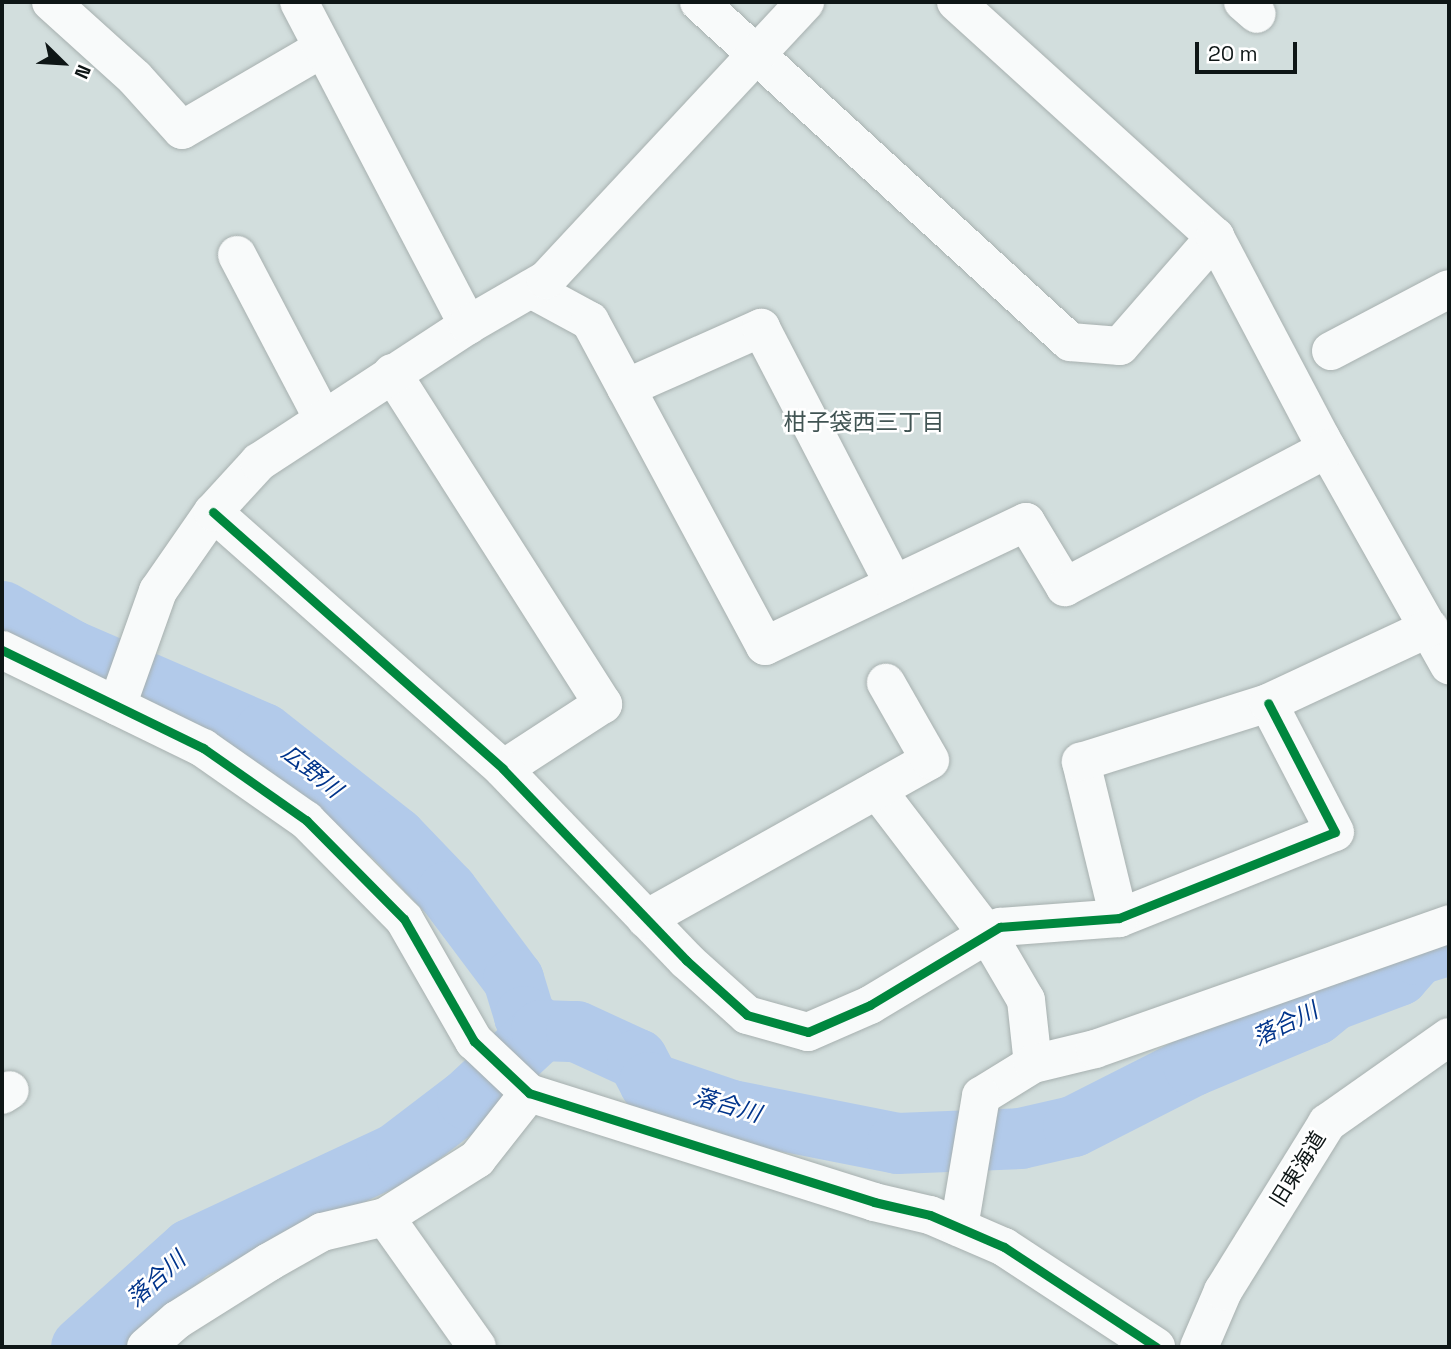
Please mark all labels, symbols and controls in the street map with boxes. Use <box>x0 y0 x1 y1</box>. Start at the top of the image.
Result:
north arrow <box>28 28 98 98</box>
scale bar <box>1199 28 1300 72</box>
text: 20 m <box>1208 40 1258 67</box>
text: N <box>69 61 97 83</box>
district label: 柑子袋西三丁目 <box>784 408 944 436</box>
water label: 広野川 <box>277 739 347 803</box>
water label: 落合川 <box>1248 996 1322 1052</box>
water label: 落合川 <box>690 1082 764 1128</box>
street label: 旧東海道 <box>1265 1127 1331 1211</box>
water label: 落合川 <box>121 1246 191 1312</box>

